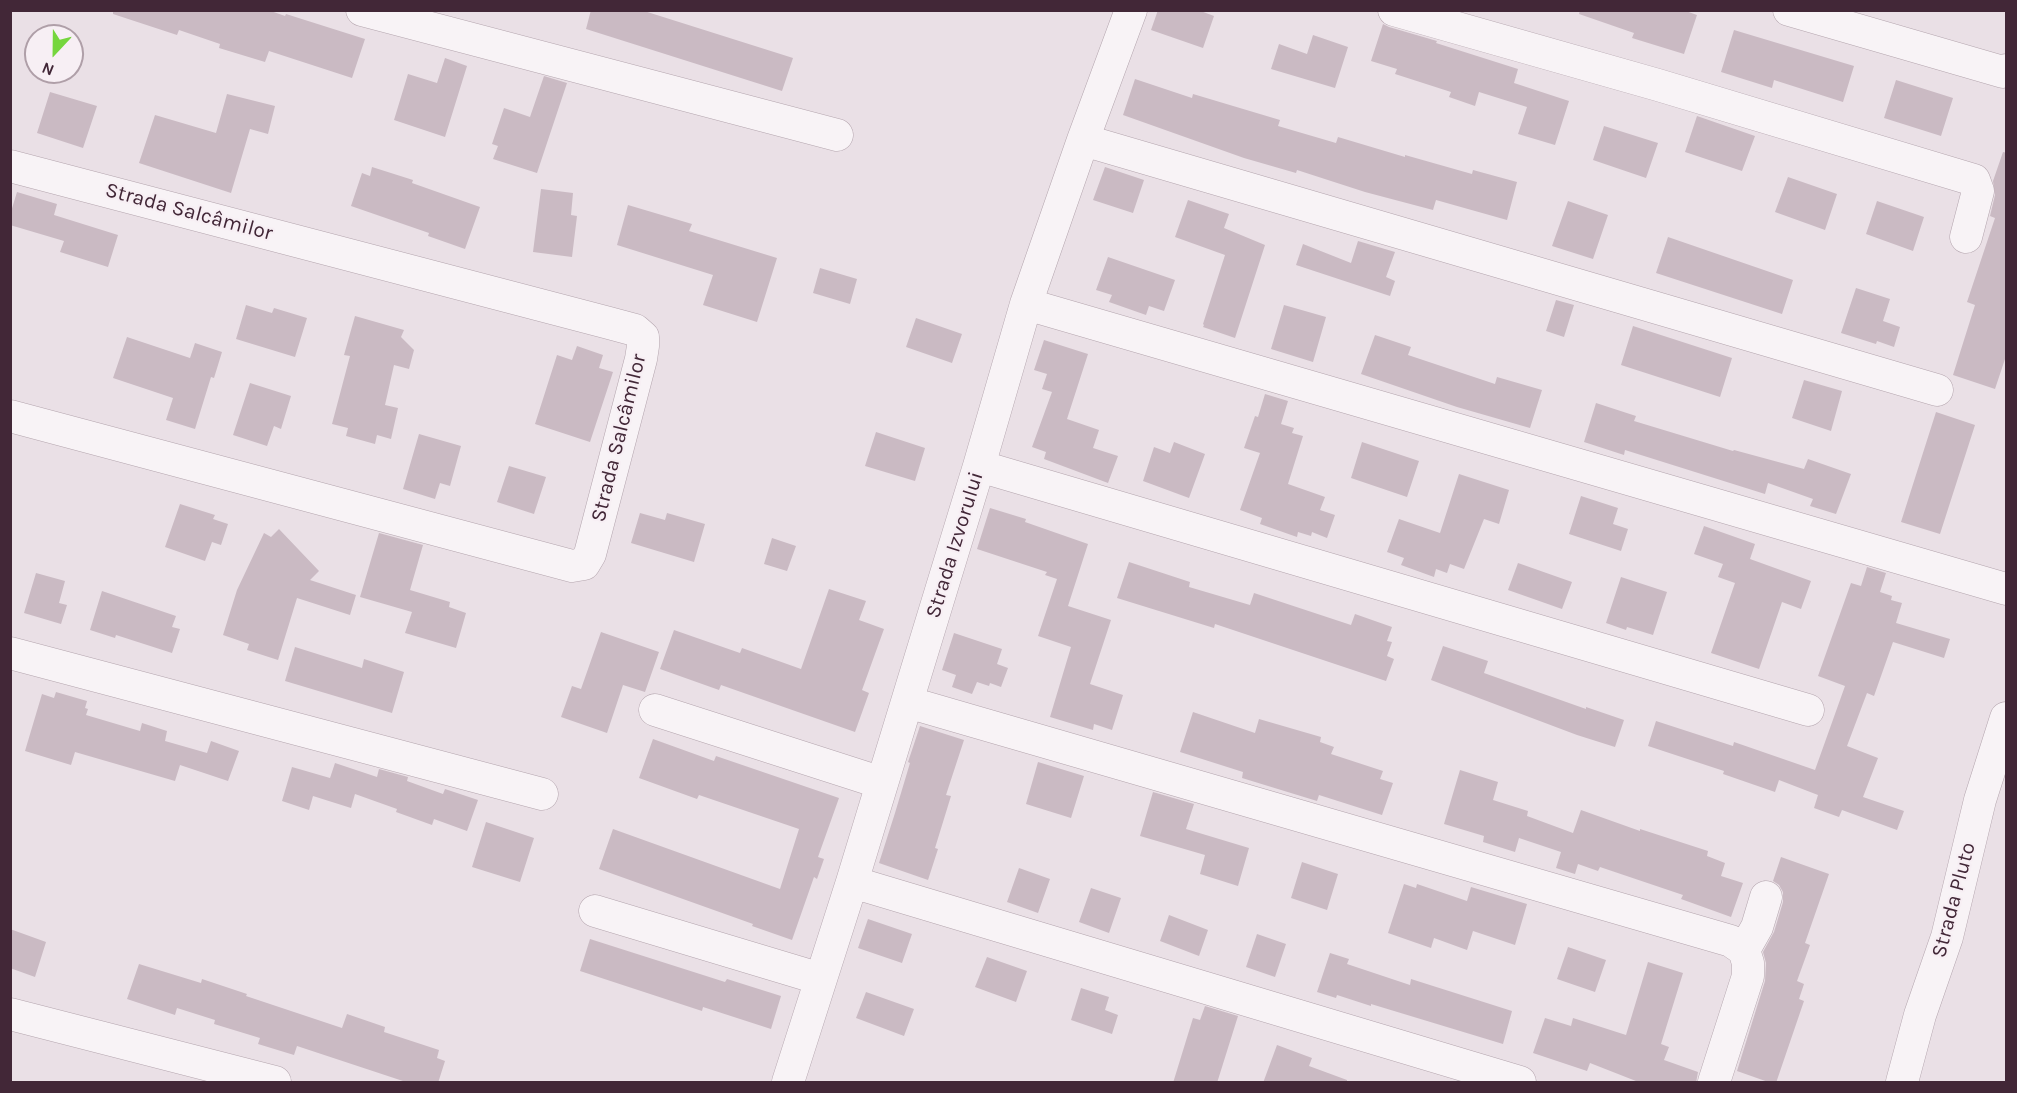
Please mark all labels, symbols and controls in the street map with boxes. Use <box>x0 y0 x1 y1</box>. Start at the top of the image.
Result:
north arrow <box>24 24 84 84</box>
text: N <box>39 58 57 80</box>
street label: Strada Salcâmilor <box>103 178 275 246</box>
street label: Strada Salcâmilor <box>586 351 652 525</box>
street label: Strada Izvorului <box>921 469 989 621</box>
street label: Strada Pluto <box>1927 840 1981 960</box>

